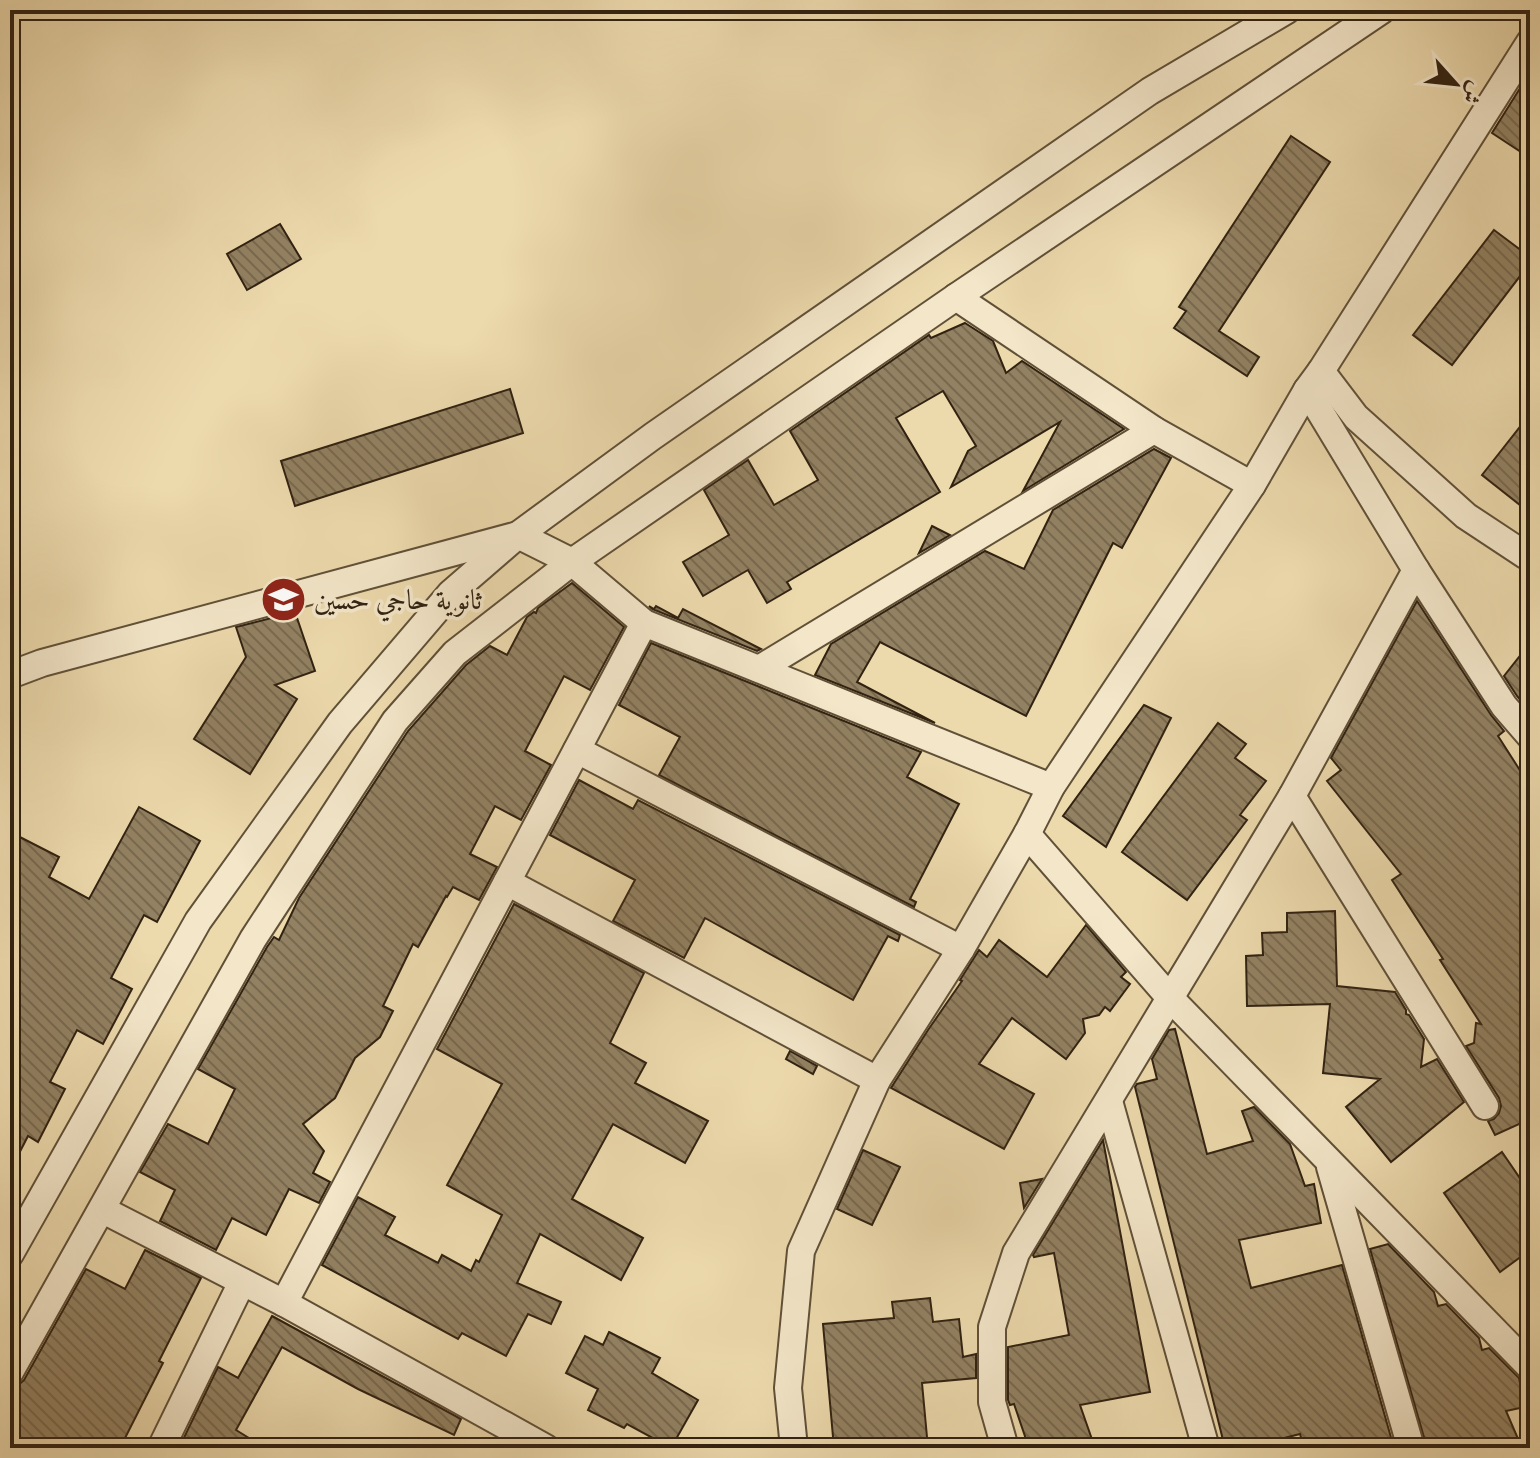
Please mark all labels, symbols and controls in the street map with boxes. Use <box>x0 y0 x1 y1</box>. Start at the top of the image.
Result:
north arrow <box>1416 44 1496 124</box>
text: ش <box>1455 76 1489 108</box>
school or university icon: ثانوية حاجي حسين <box>259 575 307 623</box>
place label: ثانوية حاجي حسين <box>314 584 482 622</box>

